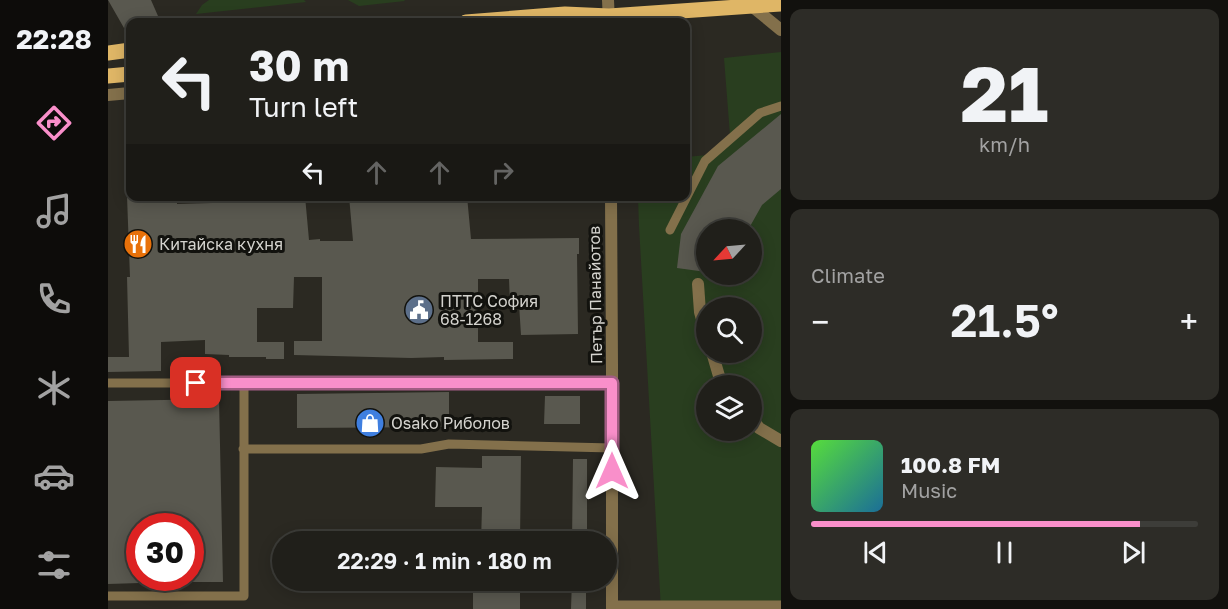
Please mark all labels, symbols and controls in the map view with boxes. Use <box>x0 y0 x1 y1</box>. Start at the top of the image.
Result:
text: 22:28 <box>16 23 92 55</box>
text: 30 m <box>249 40 349 90</box>
icon: left <box>150 42 228 120</box>
text: 21 <box>961 46 1048 139</box>
text: Turn left <box>249 91 358 123</box>
icon: directions <box>33 102 75 144</box>
text: km/h <box>979 132 1030 156</box>
icon: left <box>297 156 330 189</box>
icon: ahead <box>360 156 393 189</box>
icon: ahead <box>423 156 456 189</box>
icon: right <box>486 156 519 189</box>
icon: music <box>33 190 75 232</box>
north arrow <box>696 219 762 285</box>
map controls <box>696 219 762 441</box>
street label: Петър Панайотов <box>584 226 606 364</box>
restaurant icon: Китайска кухня <box>122 228 154 260</box>
place label: Китайска кухня <box>159 234 283 254</box>
text: Climate <box>811 263 885 287</box>
icon: phone <box>33 278 75 320</box>
place label: ПТТС София 68-1268 <box>440 291 538 329</box>
text: 21.5° <box>950 293 1059 347</box>
public building icon: ПТТС София 68-1268 <box>403 294 435 326</box>
button: search <box>696 297 762 363</box>
text: − <box>811 302 829 341</box>
text: + <box>1180 302 1198 341</box>
pin <box>170 357 221 408</box>
icon: arrive <box>179 366 212 399</box>
icon: climate <box>33 367 75 409</box>
button: layers <box>696 375 762 441</box>
shop icon: Osako Риболов <box>354 407 386 439</box>
place label: Osako Риболов <box>391 413 510 433</box>
position arrow <box>580 439 644 503</box>
text: 100.8 FM <box>901 451 1000 478</box>
icon: car <box>33 455 75 497</box>
text: Music <box>901 478 957 502</box>
speed limit sign: 30 <box>126 513 204 591</box>
icon: previous <box>859 536 892 569</box>
icon: pause <box>988 536 1021 569</box>
icon: next <box>1117 536 1150 569</box>
icon: filters <box>33 544 75 586</box>
text: 22:29 · 1 min · 180 m <box>337 547 552 574</box>

